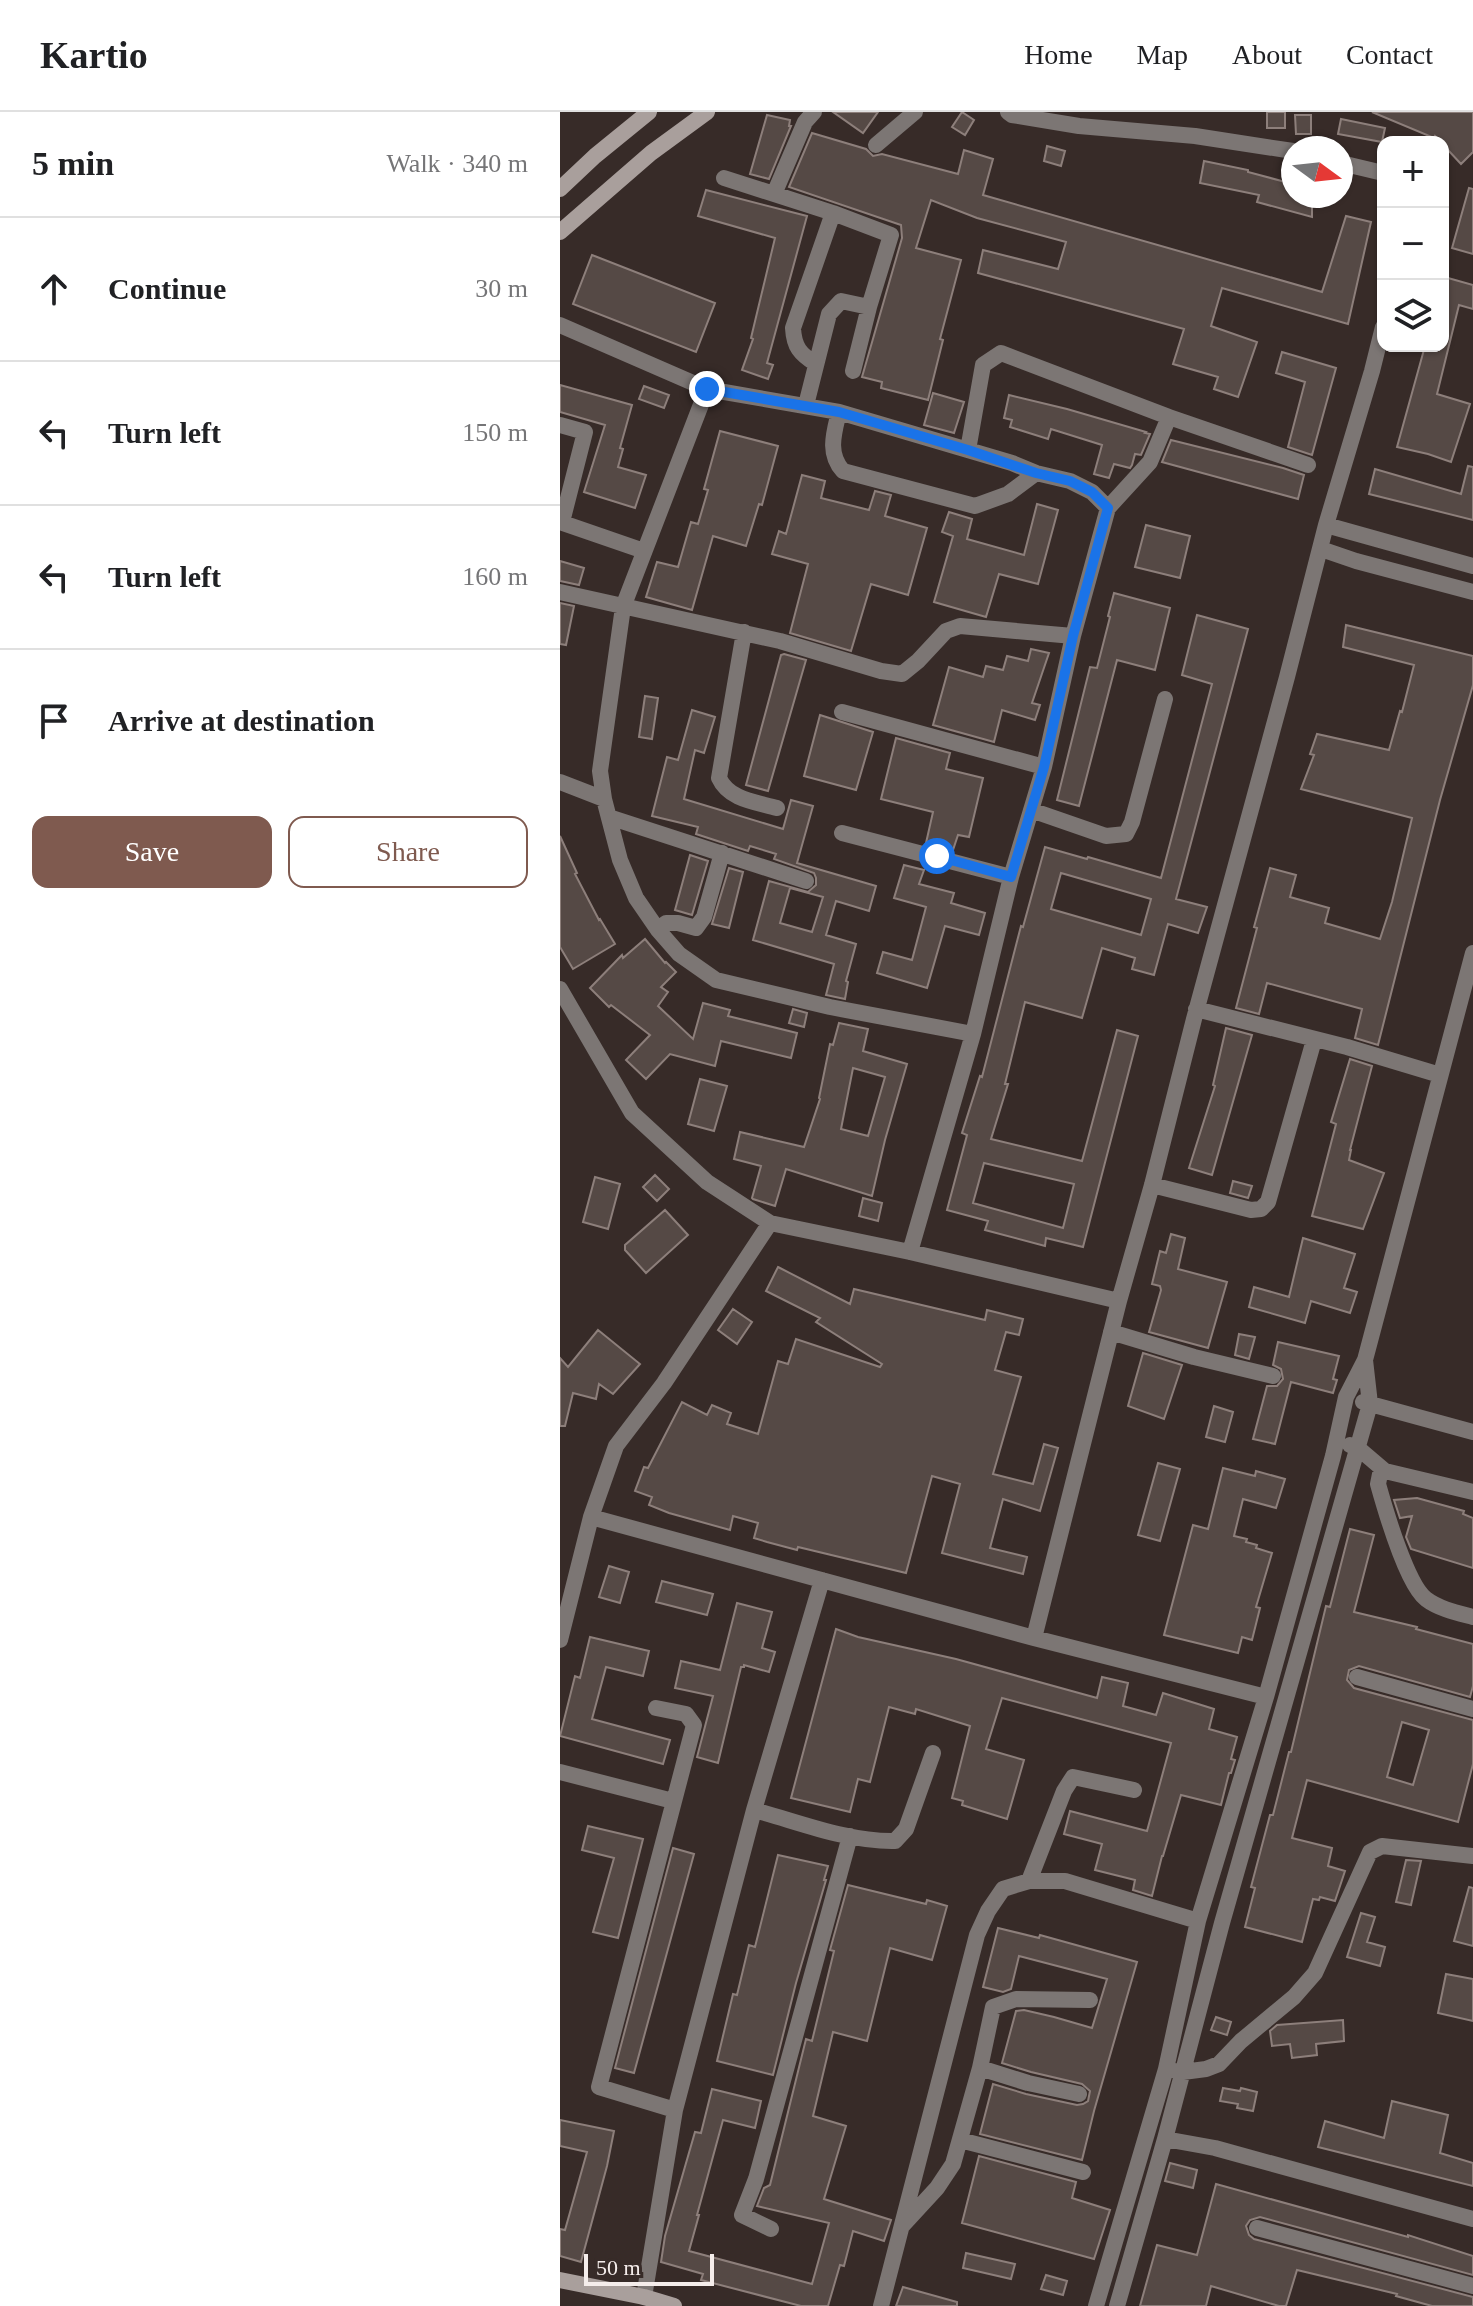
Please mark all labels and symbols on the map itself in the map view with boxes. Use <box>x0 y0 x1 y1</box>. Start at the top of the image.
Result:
north arrow <box>1281 136 1353 208</box>
route end <box>689 371 725 407</box>
route start <box>919 838 955 874</box>
scale bar <box>584 2250 714 2286</box>

